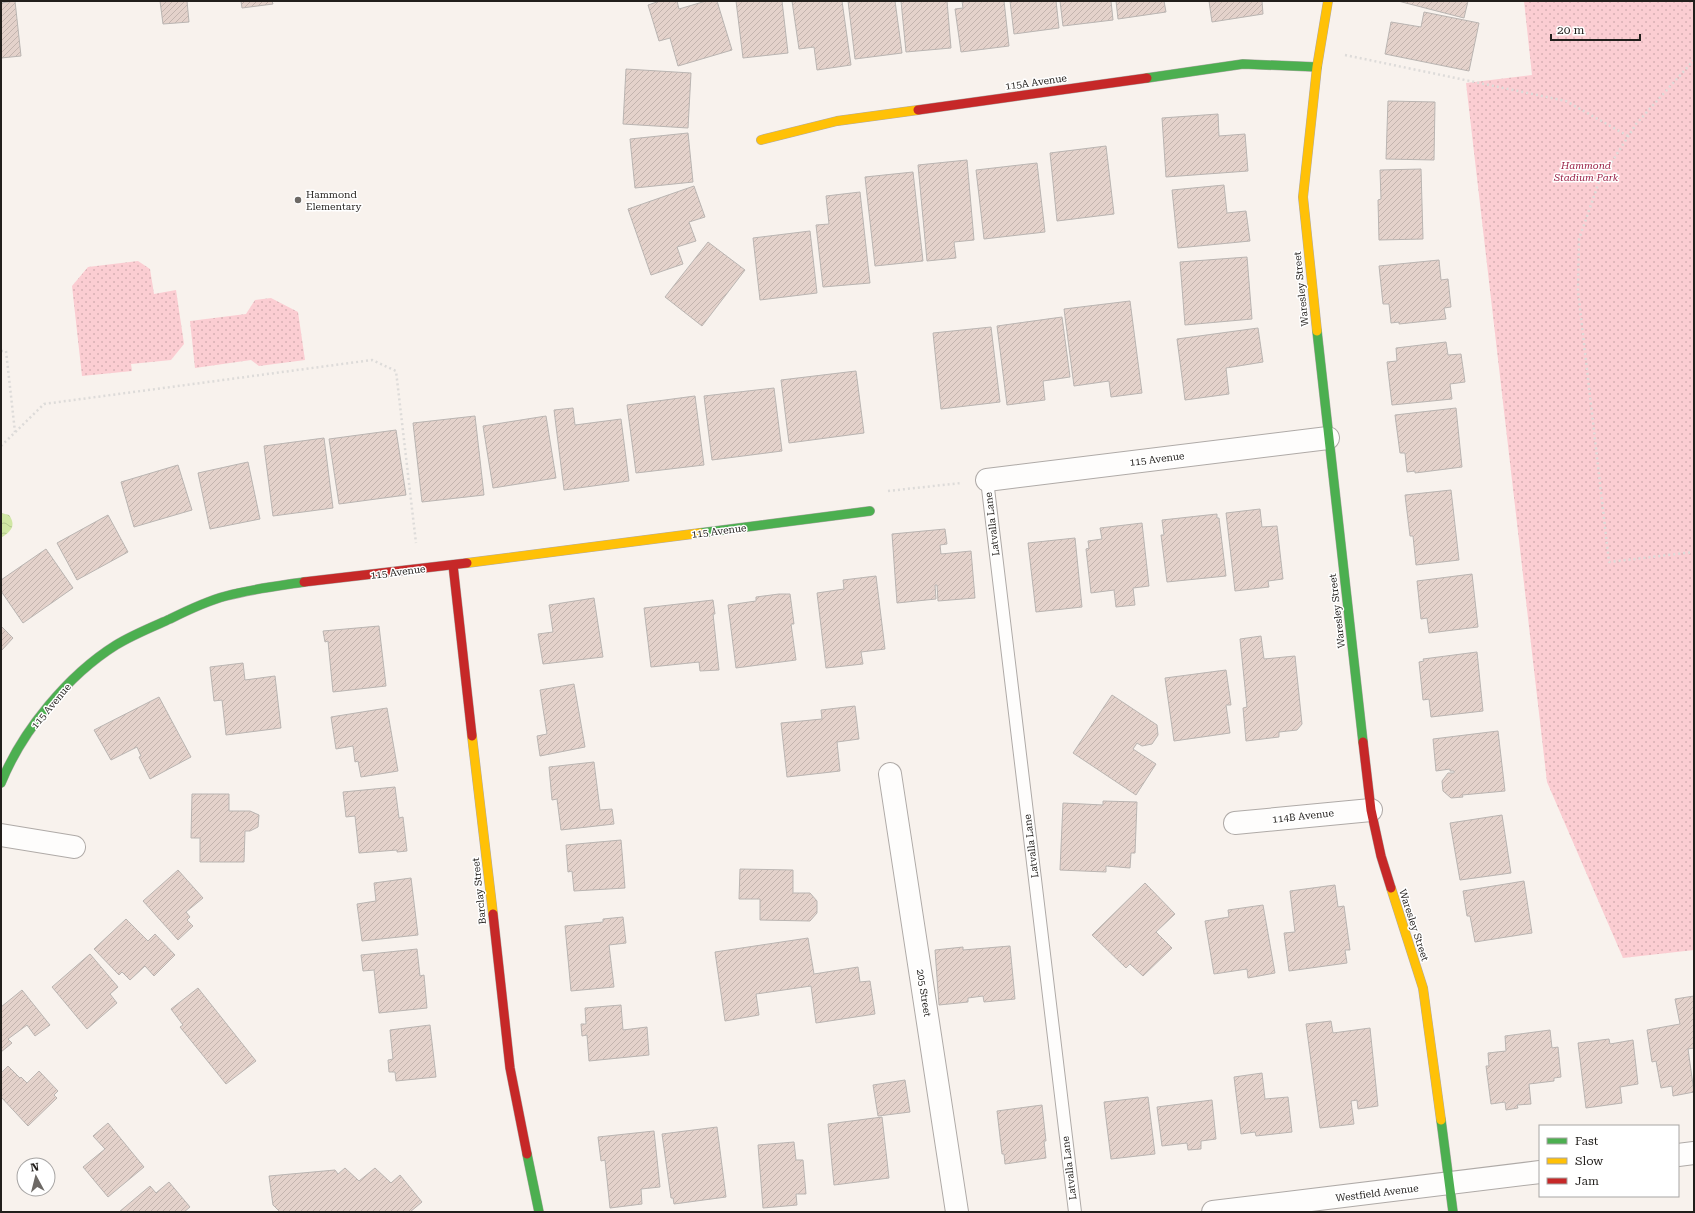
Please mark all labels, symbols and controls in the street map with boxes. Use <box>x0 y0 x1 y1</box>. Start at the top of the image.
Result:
scale bar <box>1551 16 1640 42</box>
text: 20 m <box>1557 23 1584 37</box>
street label: 115A Avenue <box>1004 72 1068 92</box>
park label: Hammond Stadium Park <box>1553 160 1619 183</box>
place label: Hammond Elementary <box>306 189 361 212</box>
marker: Hammond Elementary <box>293 195 303 205</box>
street label: Waresley Street <box>1292 251 1310 327</box>
street label: 115 Avenue <box>1129 450 1186 468</box>
street label: Latvalla Lane <box>983 491 1001 557</box>
street label: 115 Avenue <box>691 522 748 540</box>
street label: 115 Avenue <box>370 563 427 581</box>
street label: Waresley Street <box>1327 573 1347 649</box>
street label: 115 Avenue <box>29 681 73 731</box>
street label: 114B Avenue <box>1272 807 1335 825</box>
street label: Latvalla Lane <box>1022 813 1040 879</box>
street label: Barclay Street <box>470 857 488 925</box>
street label: Waresley Street <box>1397 888 1431 963</box>
street label: 205 Street <box>915 968 933 1018</box>
legend <box>1539 1125 1679 1197</box>
text: Fast <box>1575 1134 1599 1148</box>
street label: Latvalla Lane <box>1060 1135 1078 1201</box>
text: Slow <box>1575 1154 1603 1168</box>
north arrow <box>16 1157 56 1197</box>
text: N <box>30 1161 40 1175</box>
text: Jam <box>1575 1174 1599 1188</box>
street label: Westfield Avenue <box>1335 1182 1420 1204</box>

